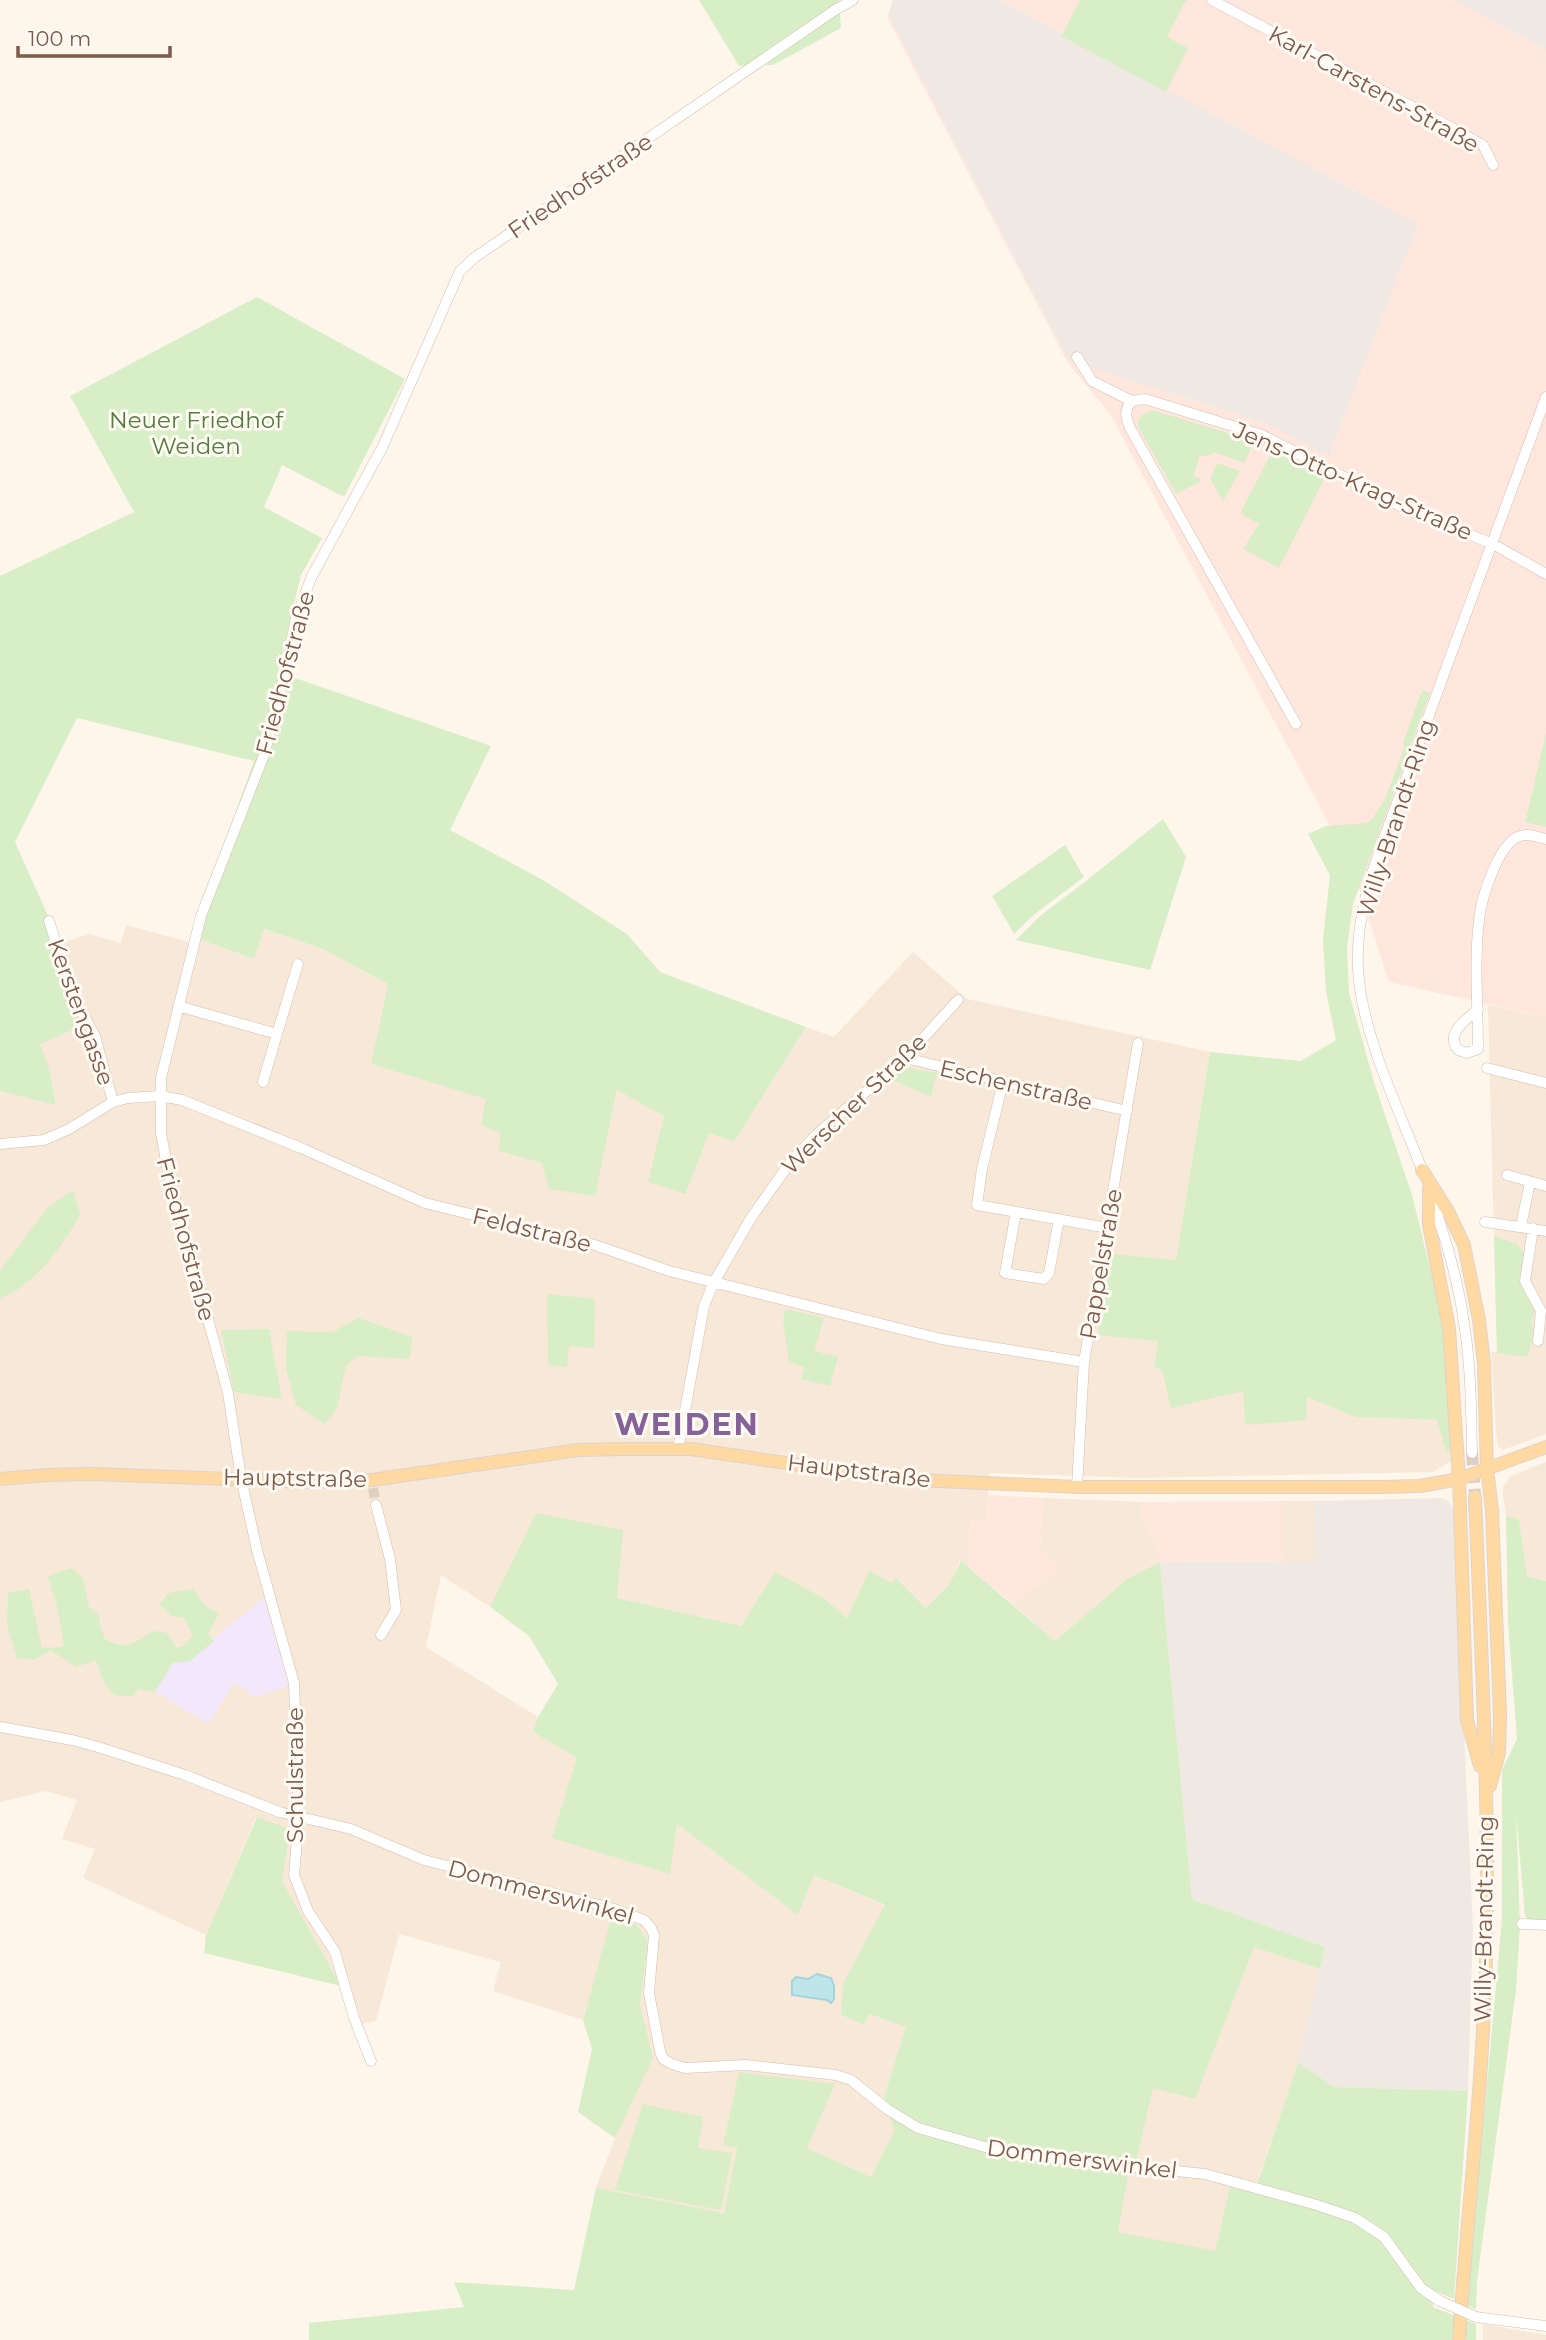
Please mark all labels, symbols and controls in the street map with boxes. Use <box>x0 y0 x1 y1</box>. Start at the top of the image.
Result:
scale bar <box>18 14 170 58</box>
street label: Karl-Carstens-Straße <box>1264 19 1484 159</box>
text: 100 m <box>28 26 91 51</box>
street label: Friedhofstraße <box>502 127 658 245</box>
park label: Neuer Friedhof Weiden <box>109 406 284 460</box>
street label: Jens-Otto-Krag-Straße <box>1228 415 1477 546</box>
street label: Friedhofstraße <box>250 588 320 758</box>
street label: Willy-Brandt-Ring <box>1351 715 1441 921</box>
street label: Kerstengasse <box>41 935 121 1089</box>
street label: Werscher Straße <box>776 1028 932 1180</box>
street label: Eschenstraße <box>937 1054 1095 1116</box>
street label: Friedhofstraße <box>151 1154 221 1324</box>
street label: Pappelstraße <box>1074 1186 1128 1342</box>
street label: Feldstraße <box>470 1202 594 1258</box>
district label: WEIDEN <box>614 1406 760 1443</box>
street label: Hauptstraße <box>786 1448 932 1494</box>
street label: Hauptstraße <box>223 1463 367 1493</box>
street label: Schulstraße <box>281 1707 309 1843</box>
street label: Willy-Brandt-Ring <box>1468 1815 1500 2023</box>
street label: Dommerswinkel <box>445 1854 637 1930</box>
street label: Dommerswinkel <box>985 2133 1179 2185</box>

